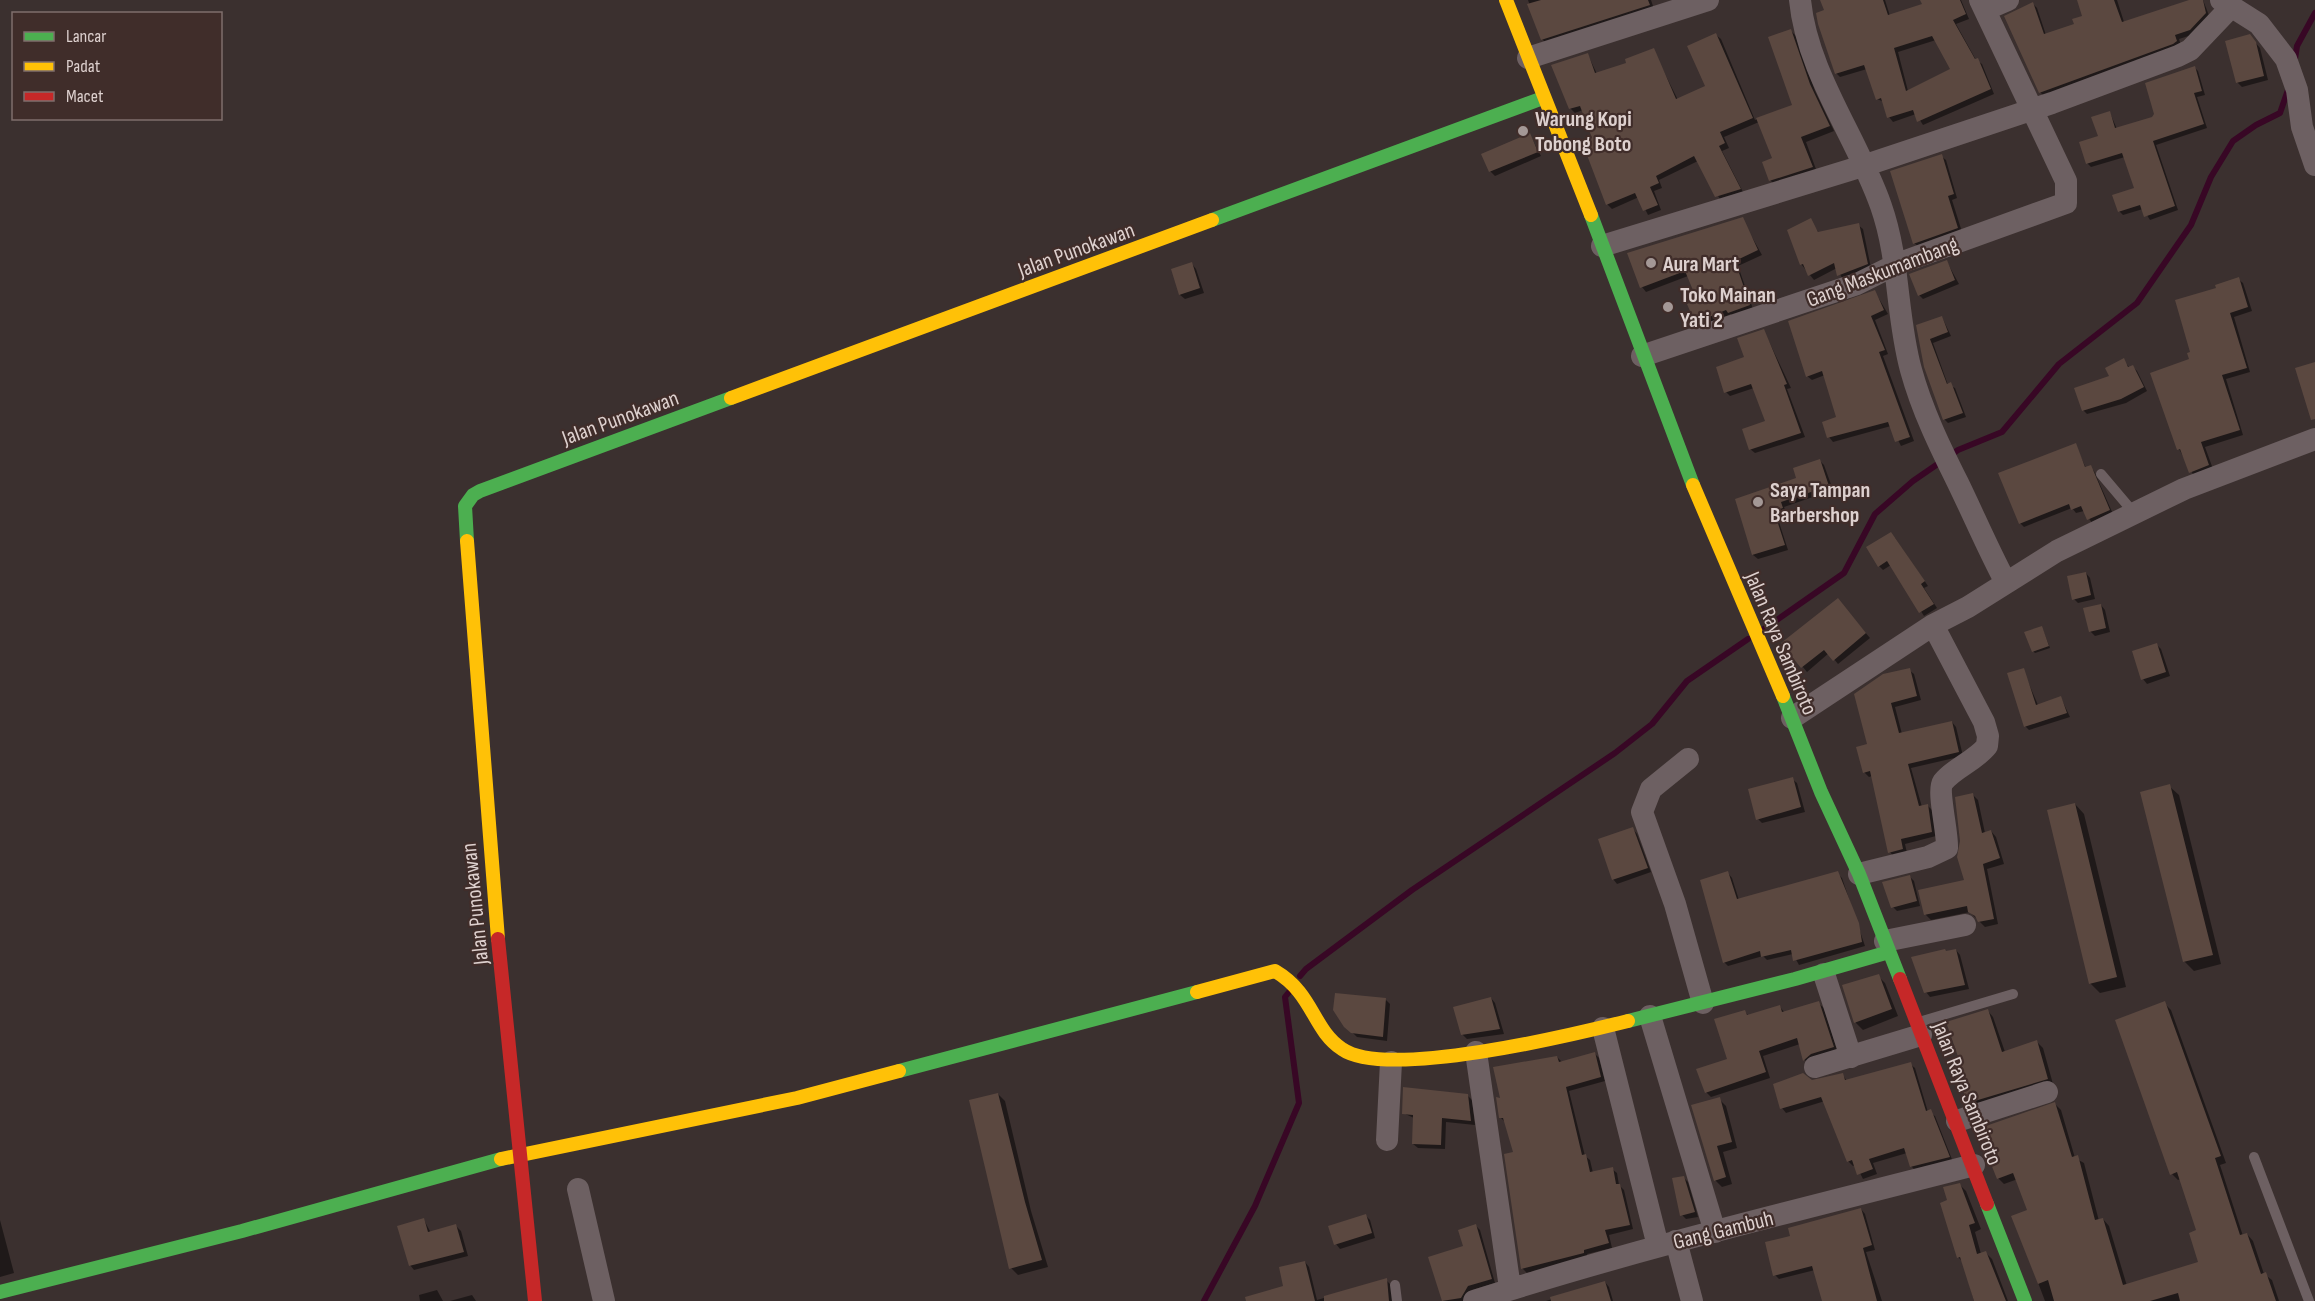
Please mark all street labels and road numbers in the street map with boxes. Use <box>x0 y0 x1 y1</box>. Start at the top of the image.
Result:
street label: Jalan Punokawan <box>1014 217 1139 284</box>
street label: Gang Maskumambang <box>1803 231 1963 314</box>
street label: Jalan Punokawan <box>558 385 683 452</box>
street label: Jalan Raya Sambiroto <box>1738 567 1823 719</box>
street label: Jalan Punokawan <box>456 842 495 967</box>
street label: Jalan Raya Sambiroto <box>1925 1017 2008 1169</box>
street label: Gang Gambuh <box>1670 1205 1776 1256</box>

